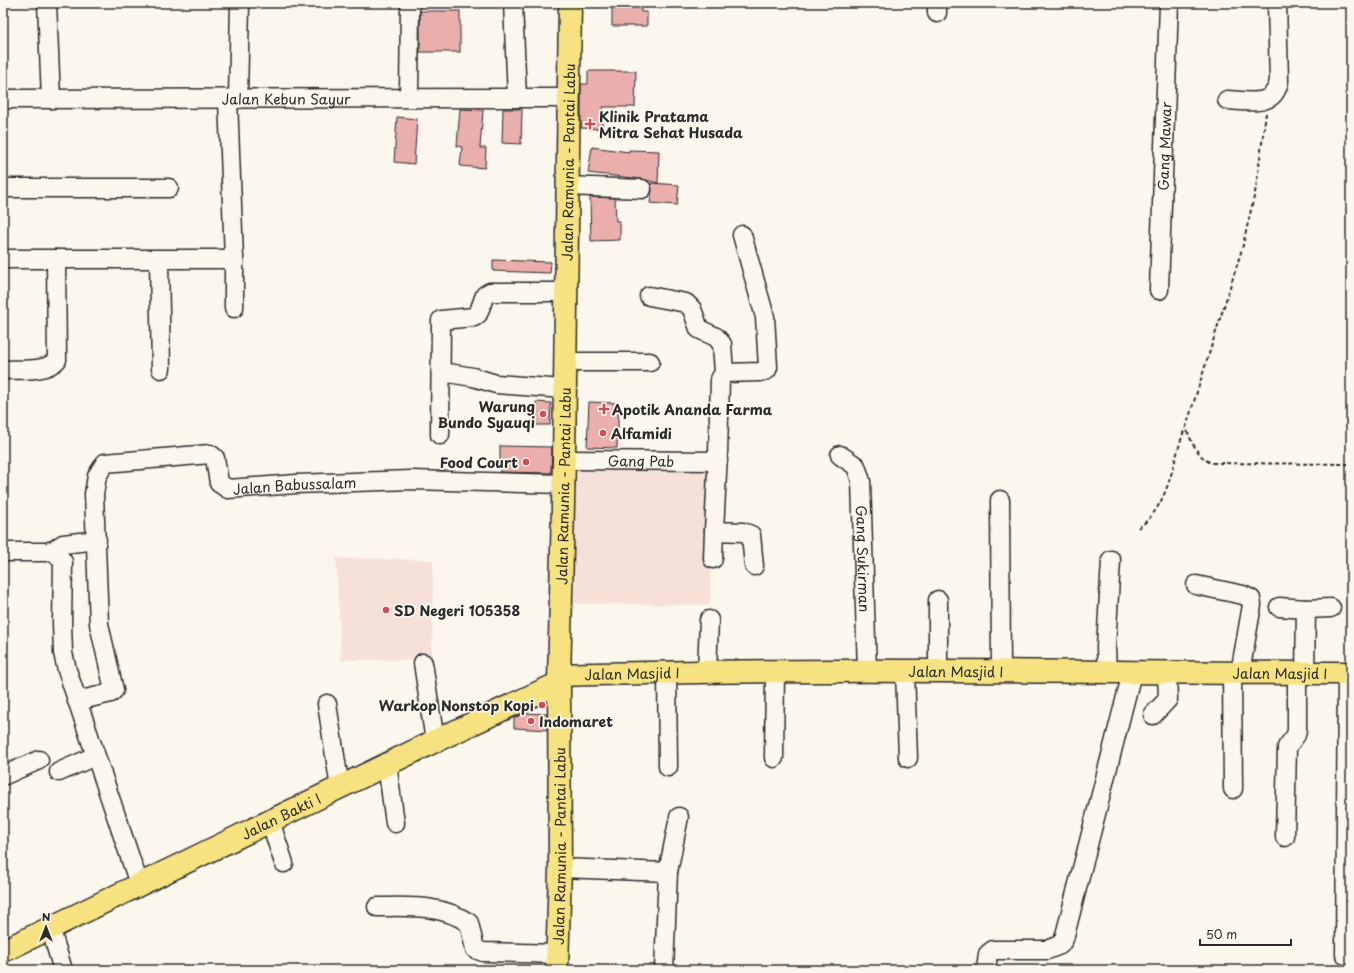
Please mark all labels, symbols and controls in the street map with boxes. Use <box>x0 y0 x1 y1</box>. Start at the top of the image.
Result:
street label: Jalan Ramunia - Pantai Labu <box>556 63 580 261</box>
street label: Jalan Kebun Sayur <box>221 88 351 109</box>
street label: Gang Mawar <box>1152 101 1176 191</box>
place label: Klinik Pratama Mitra Sehat Husada <box>599 106 743 143</box>
marker: Klinik Pratama Mitra Sehat Husada <box>584 118 596 130</box>
street label: Jalan Ramunia - Pantai Labu <box>551 387 575 585</box>
place label: Warung Bundo Syauqi <box>438 396 535 433</box>
place label: Apotik Ananda Farma <box>612 399 773 420</box>
marker: Apotik Ananda Farma <box>599 404 609 414</box>
marker: Warung Bundo Syauqi <box>538 409 548 419</box>
place label: Alfamidi <box>611 423 672 444</box>
marker: Alfamidi <box>598 428 608 438</box>
street label: Gang Pab <box>608 450 674 471</box>
place label: Food Court <box>440 452 518 473</box>
marker: Food Court <box>521 457 531 467</box>
street label: Jalan Babussalam <box>232 471 357 499</box>
street label: Gang Sukirman <box>851 505 876 613</box>
place label: SD Negeri 105358 <box>394 600 520 621</box>
marker: SD Negeri 105358 <box>381 605 391 615</box>
street label: Jalan Masjid I <box>908 660 1004 682</box>
street label: Jalan Masjid I <box>584 662 680 685</box>
street label: Jalan Masjid I <box>1232 662 1328 683</box>
place label: Warkop Nonstop Kopi <box>379 695 534 716</box>
marker: Warkop Nonstop Kopi <box>537 700 547 710</box>
place label: Indomaret <box>539 711 613 732</box>
marker: Indomaret <box>526 716 536 726</box>
street label: Jalan Ramunia - Pantai Labu <box>547 747 571 945</box>
street label: Jalan Bakti I <box>238 788 324 844</box>
north arrow <box>26 907 66 947</box>
text: N <box>42 908 51 925</box>
scale bar <box>1200 921 1291 947</box>
text: 50 m <box>1206 925 1237 943</box>

